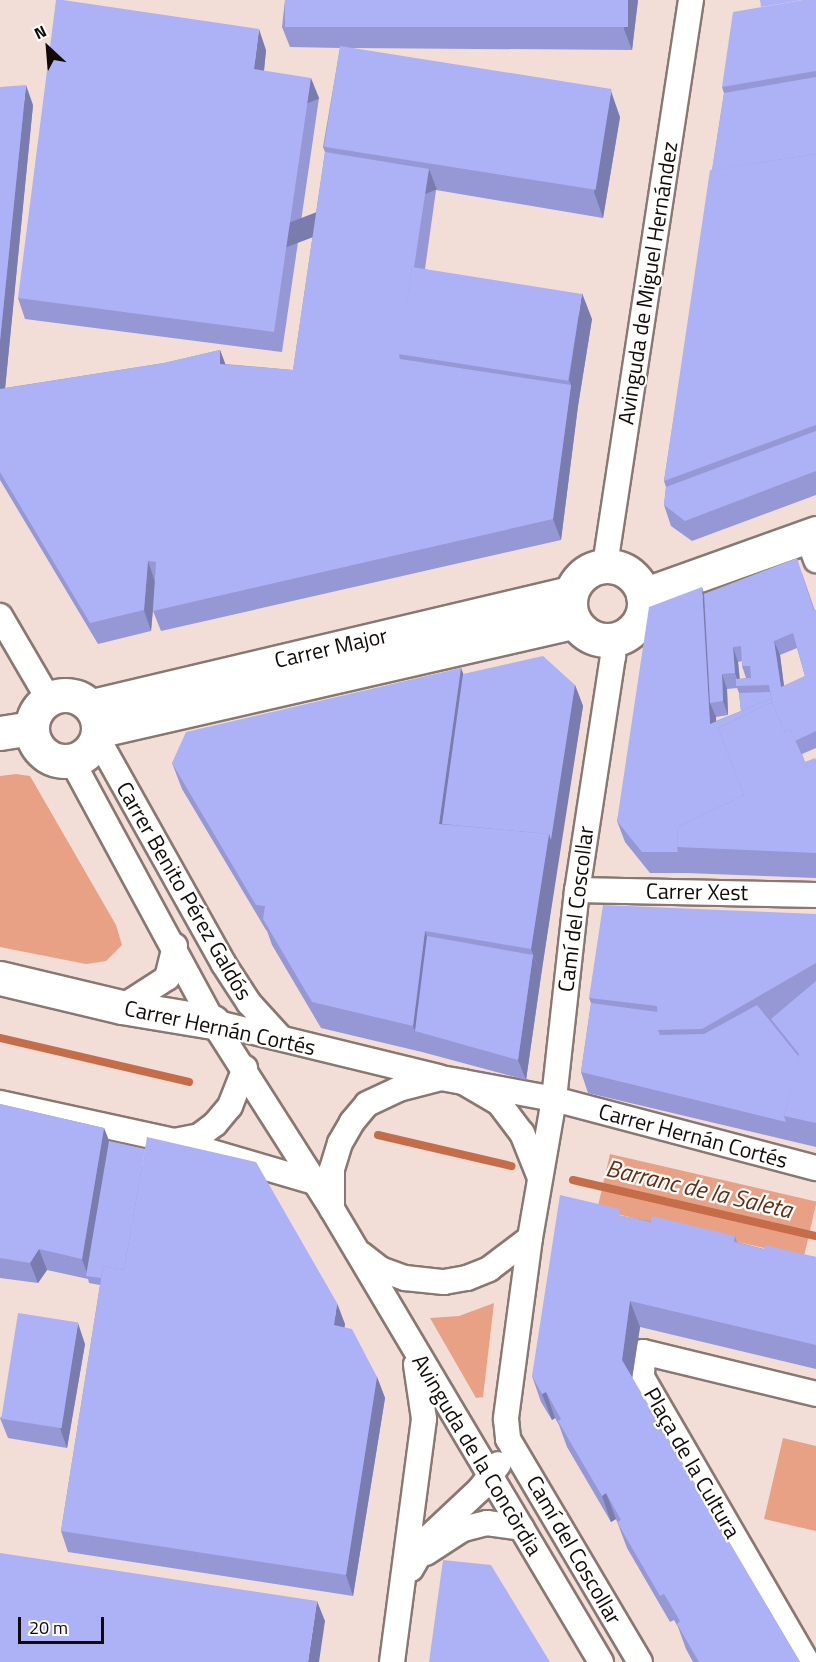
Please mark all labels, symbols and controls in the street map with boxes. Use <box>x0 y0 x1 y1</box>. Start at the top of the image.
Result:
north arrow <box>18 18 78 78</box>
text: N <box>30 19 50 45</box>
street label: Avinguda de Miguel Hernández <box>613 140 683 426</box>
street label: Carrer Major <box>272 622 390 674</box>
street label: Carrer Benito Pérez Galdós <box>111 777 257 1005</box>
street label: Camí del Coscollar <box>553 824 599 994</box>
street label: Carrer Xest <box>646 878 748 906</box>
street label: Carrer Hernán Cortés <box>122 995 318 1061</box>
street label: Carrer Hernán Cortés <box>596 1098 790 1174</box>
water label: Barranc de la Saleta <box>603 1154 795 1224</box>
street label: Avinguda de la Concòrdia <box>406 1350 548 1560</box>
street label: Plaça de la Cultura <box>638 1383 746 1543</box>
street label: Camí del Coscollar <box>521 1471 627 1629</box>
scale bar <box>21 1605 106 1643</box>
text: 20 m <box>29 1614 68 1641</box>

